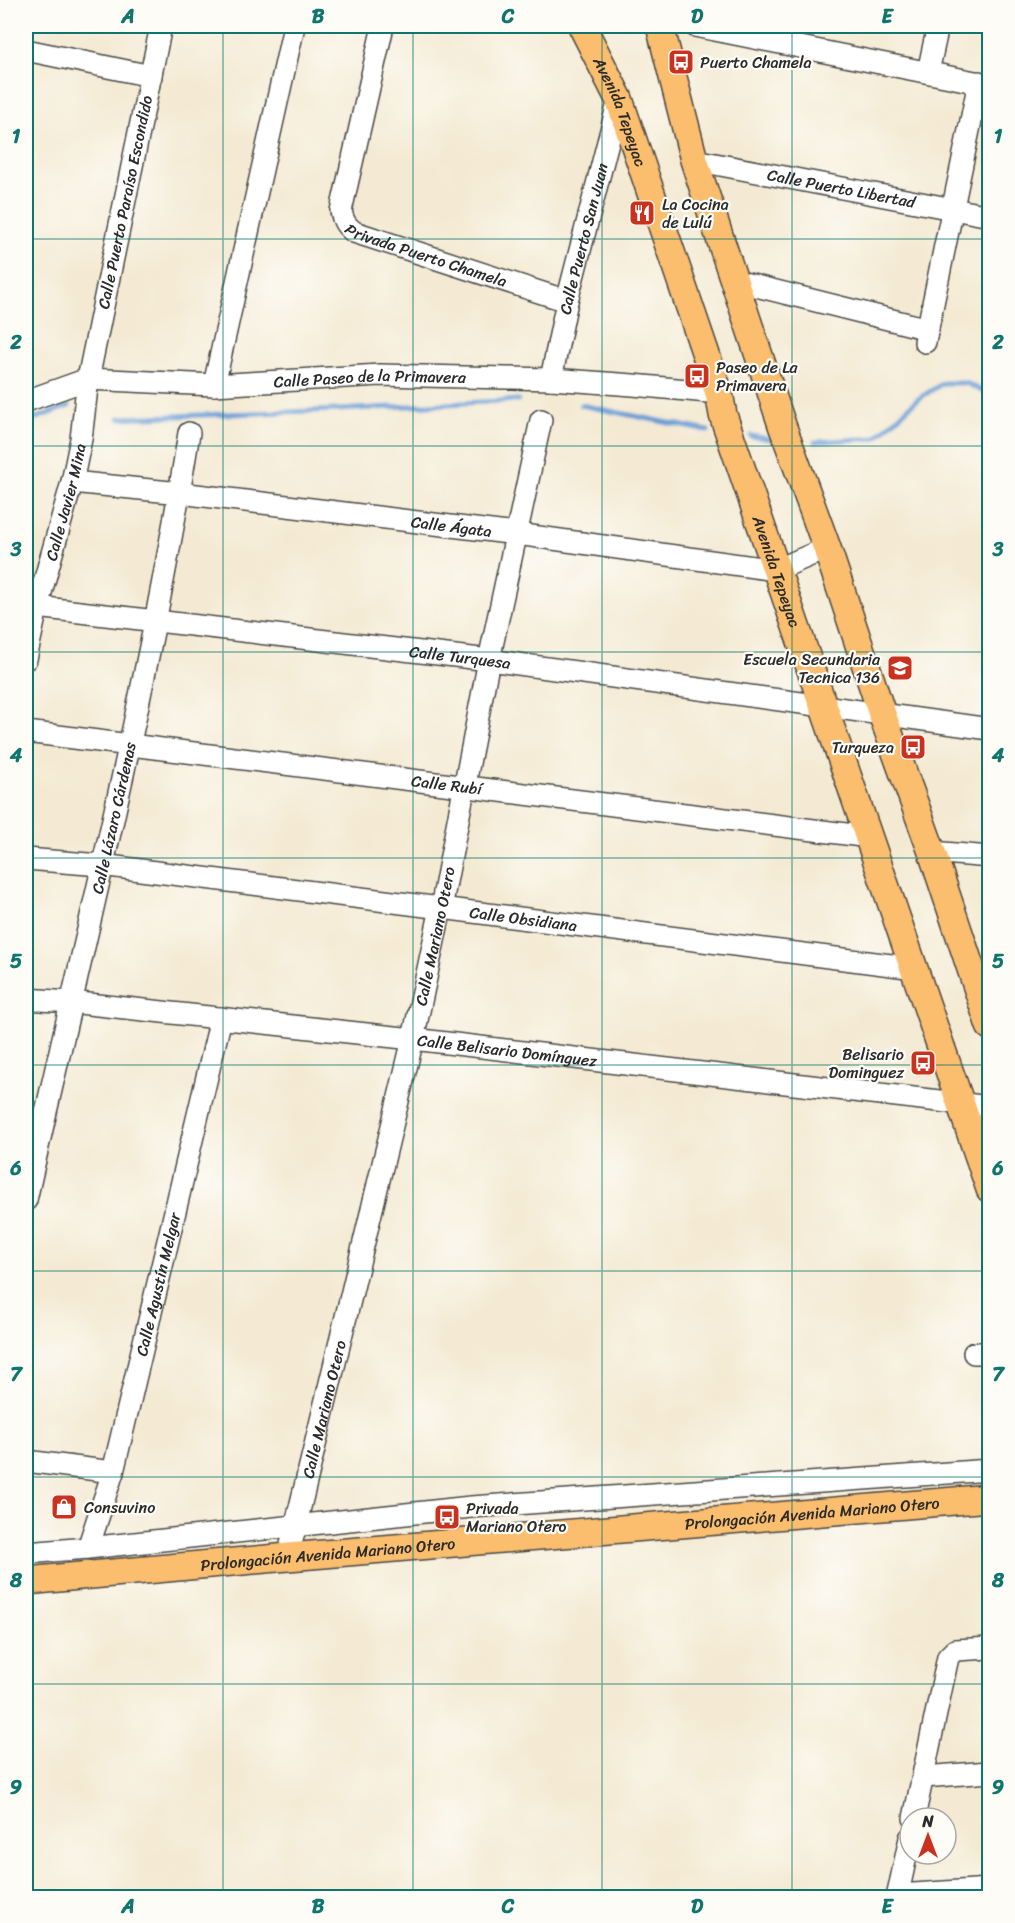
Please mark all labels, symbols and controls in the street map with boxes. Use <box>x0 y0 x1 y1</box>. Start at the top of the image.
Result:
text: A <box>120 0 135 34</box>
text: B <box>312 0 325 34</box>
text: C <box>501 0 515 34</box>
text: D <box>691 0 704 34</box>
text: E <box>881 0 894 34</box>
bus stop icon: Puerto Chamela <box>666 47 696 77</box>
place label: Puerto Chamela <box>700 48 812 77</box>
street label: Avenida Tepeyac <box>584 51 655 171</box>
street label: Calle Puerto Paraíso Escondido <box>89 93 161 312</box>
text: 1 <box>12 119 21 154</box>
text: 1 <box>994 119 1003 154</box>
street label: Calle Puerto San Juan <box>551 160 617 317</box>
street label: Calle Puerto Libertad <box>765 160 919 217</box>
place label: La Cocina de Lulú <box>662 190 729 237</box>
restaurant icon: La Cocina de Lulú <box>627 198 657 228</box>
street label: Privada Puerto Chamela <box>338 216 511 296</box>
text: 2 <box>9 325 22 360</box>
text: 2 <box>991 325 1004 360</box>
place label: Paseo de La Primavera <box>716 353 799 400</box>
street label: Calle Paseo de la Primavera <box>273 361 467 396</box>
bus stop icon: Paseo de La Primavera <box>682 361 712 391</box>
street label: Calle Javier Mina <box>37 441 95 564</box>
street label: Calle Ágata <box>409 507 493 546</box>
street label: Avenida Tepeyac <box>743 511 809 631</box>
text: 3 <box>10 532 22 567</box>
text: 3 <box>992 532 1004 567</box>
street label: Calle Turquesa <box>408 637 513 678</box>
place label: Escuela Secundaria Tecnica 136 <box>743 645 881 692</box>
school or university icon: Escuela Secundaria Tecnica 136 <box>885 653 915 683</box>
bus stop icon: Turqueza <box>898 732 928 762</box>
place label: Turqueza <box>832 733 894 762</box>
text: 4 <box>9 738 23 773</box>
text: 4 <box>991 738 1005 773</box>
street label: Calle Lázaro Cárdenas <box>83 739 145 897</box>
street label: Calle Rubí <box>410 766 486 804</box>
street label: Calle Mariano Otero <box>407 864 464 1008</box>
street label: Calle Obsidiana <box>468 898 579 940</box>
text: 5 <box>10 944 22 979</box>
text: 5 <box>992 944 1004 979</box>
street label: Calle Belisario Domínguez <box>416 1026 599 1076</box>
place label: Belisario Dominguez <box>828 1040 904 1087</box>
bus stop icon: Belisario Dominguez <box>908 1048 938 1078</box>
text: 6 <box>9 1151 22 1186</box>
text: 6 <box>991 1151 1004 1186</box>
street label: Calle Agustín Melgar <box>127 1208 190 1359</box>
street label: Calle Mariano Otero <box>293 1337 355 1481</box>
text: 7 <box>10 1357 23 1392</box>
text: 7 <box>992 1357 1005 1392</box>
street label: Prolongación Avenida Mariano Otero <box>684 1488 941 1539</box>
shop icon: Consuvino <box>49 1492 79 1522</box>
place label: Consuvino <box>84 1493 155 1522</box>
place label: Privada Mariano Otero <box>466 1494 567 1541</box>
bus stop icon: Privada Mariano Otero <box>432 1502 462 1532</box>
street label: Prolongación Avenida Mariano Otero <box>199 1529 456 1580</box>
text: 8 <box>9 1563 23 1598</box>
text: 8 <box>991 1563 1005 1598</box>
text: 9 <box>10 1770 22 1805</box>
text: 9 <box>992 1770 1004 1805</box>
north arrow <box>898 1806 958 1866</box>
text: N <box>921 1807 934 1836</box>
text: A <box>120 1889 135 1923</box>
text: B <box>312 1889 325 1923</box>
text: C <box>501 1889 515 1923</box>
text: D <box>691 1889 704 1923</box>
text: E <box>881 1889 894 1923</box>

